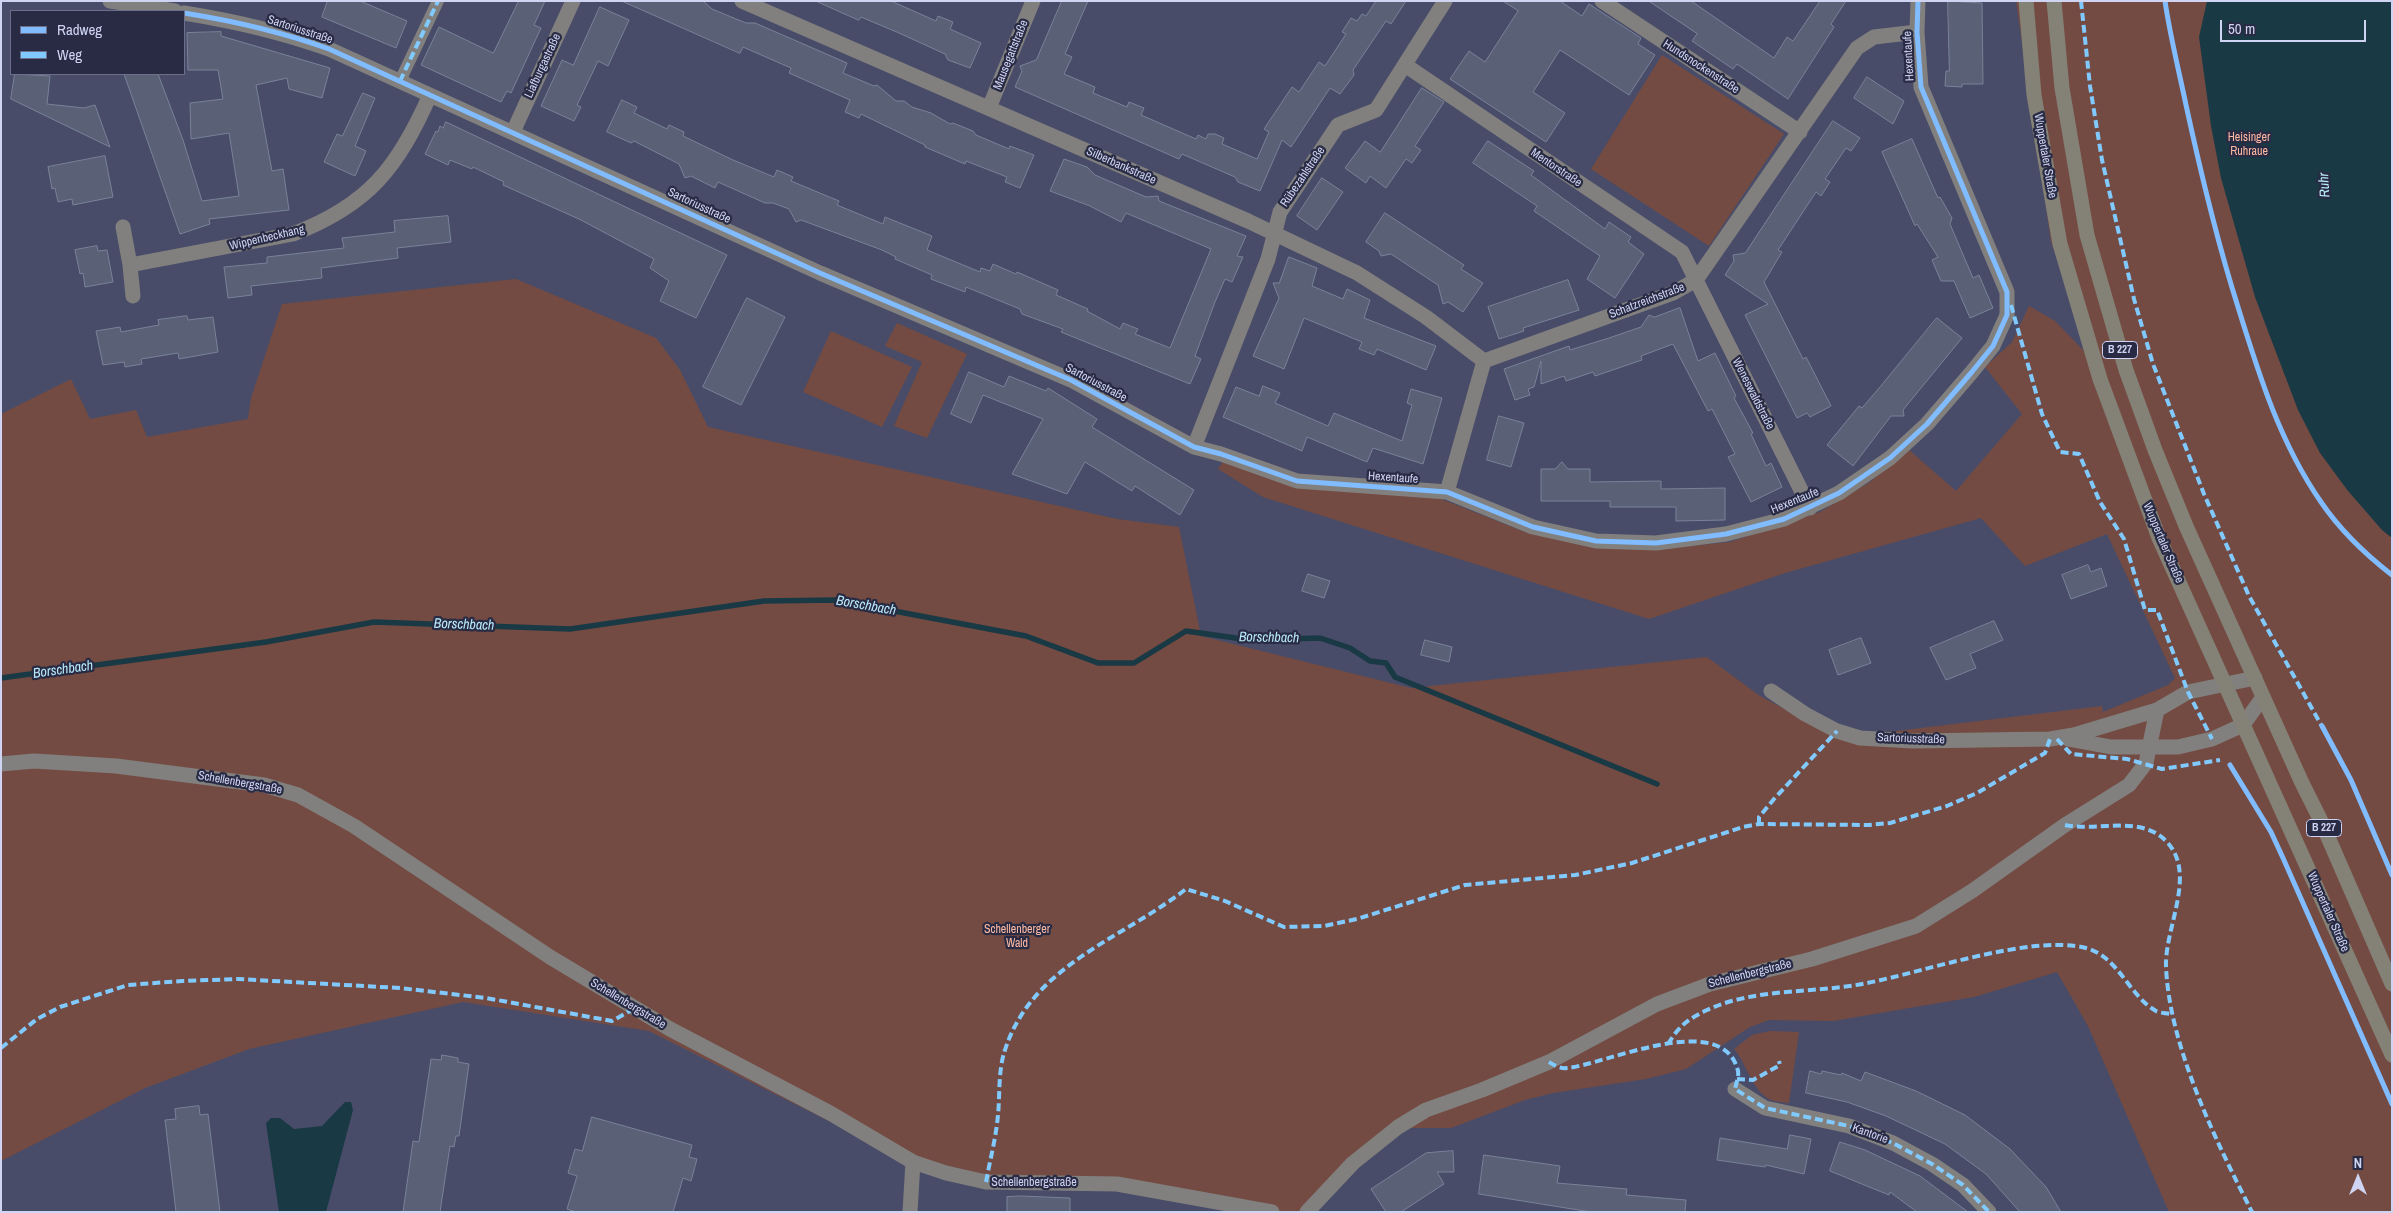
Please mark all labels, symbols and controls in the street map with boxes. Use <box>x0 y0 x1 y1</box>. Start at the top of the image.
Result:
legend <box>10 10 185 75</box>
scale bar <box>2223 10 2369 42</box>
street label: Sartoriusstraße <box>266 13 334 47</box>
street label: Mausegattstraße <box>990 18 1032 92</box>
text: 50 m <box>2228 18 2255 39</box>
text: Radweg <box>57 19 102 40</box>
street label: Hexentaufe <box>1900 30 1918 82</box>
street label: Liafburgastraße <box>522 31 564 101</box>
street label: Hundsnockenstraße <box>1660 37 1742 97</box>
text: Weg <box>57 44 82 65</box>
street label: Wuppertaler Straße <box>2030 113 2060 199</box>
park label: Heisinger Ruhraue <box>2228 131 2270 159</box>
street label: Silberbankstraße <box>1084 144 1158 188</box>
street label: Rübezahlstraße <box>1278 144 1328 210</box>
street label: Mentorstraße <box>1528 146 1584 190</box>
water label: Ruhr <box>2316 172 2334 198</box>
street label: Sartoriusstraße <box>665 185 733 227</box>
street label: Wippenbeckhang <box>228 222 306 254</box>
street label: Schatzreichstraße <box>1607 280 1687 322</box>
road number: B 227 <box>2102 342 2138 358</box>
street label: Weneswaldstraße <box>1729 356 1777 432</box>
street label: Sartoriusstraße <box>1063 361 1129 405</box>
street label: Hexentaufe <box>1367 469 1419 487</box>
street label: Hexentaufe <box>1769 485 1821 517</box>
street label: Wuppertaler Straße <box>2140 501 2186 585</box>
water label: Borschbach <box>835 592 897 620</box>
water label: Borschbach <box>433 616 495 634</box>
water label: Borschbach <box>1239 629 1299 647</box>
water label: Borschbach <box>32 657 94 683</box>
street label: Sartoriusstraße <box>1877 731 1945 747</box>
street label: Schellenbergstraße <box>197 769 283 797</box>
road number: B 227 <box>2306 820 2342 836</box>
street label: Wuppertaler Straße <box>2304 870 2352 954</box>
park label: Schellenberger Wald <box>984 923 1050 951</box>
street label: Schellenbergstraße <box>1707 957 1793 991</box>
street label: Schellenbergstraße <box>588 976 668 1032</box>
street label: Kantorie <box>1850 1121 1890 1147</box>
north arrow <box>2333 1153 2383 1203</box>
text: N <box>2354 1154 2362 1172</box>
street label: Schellenbergstraße <box>991 1176 1077 1190</box>

